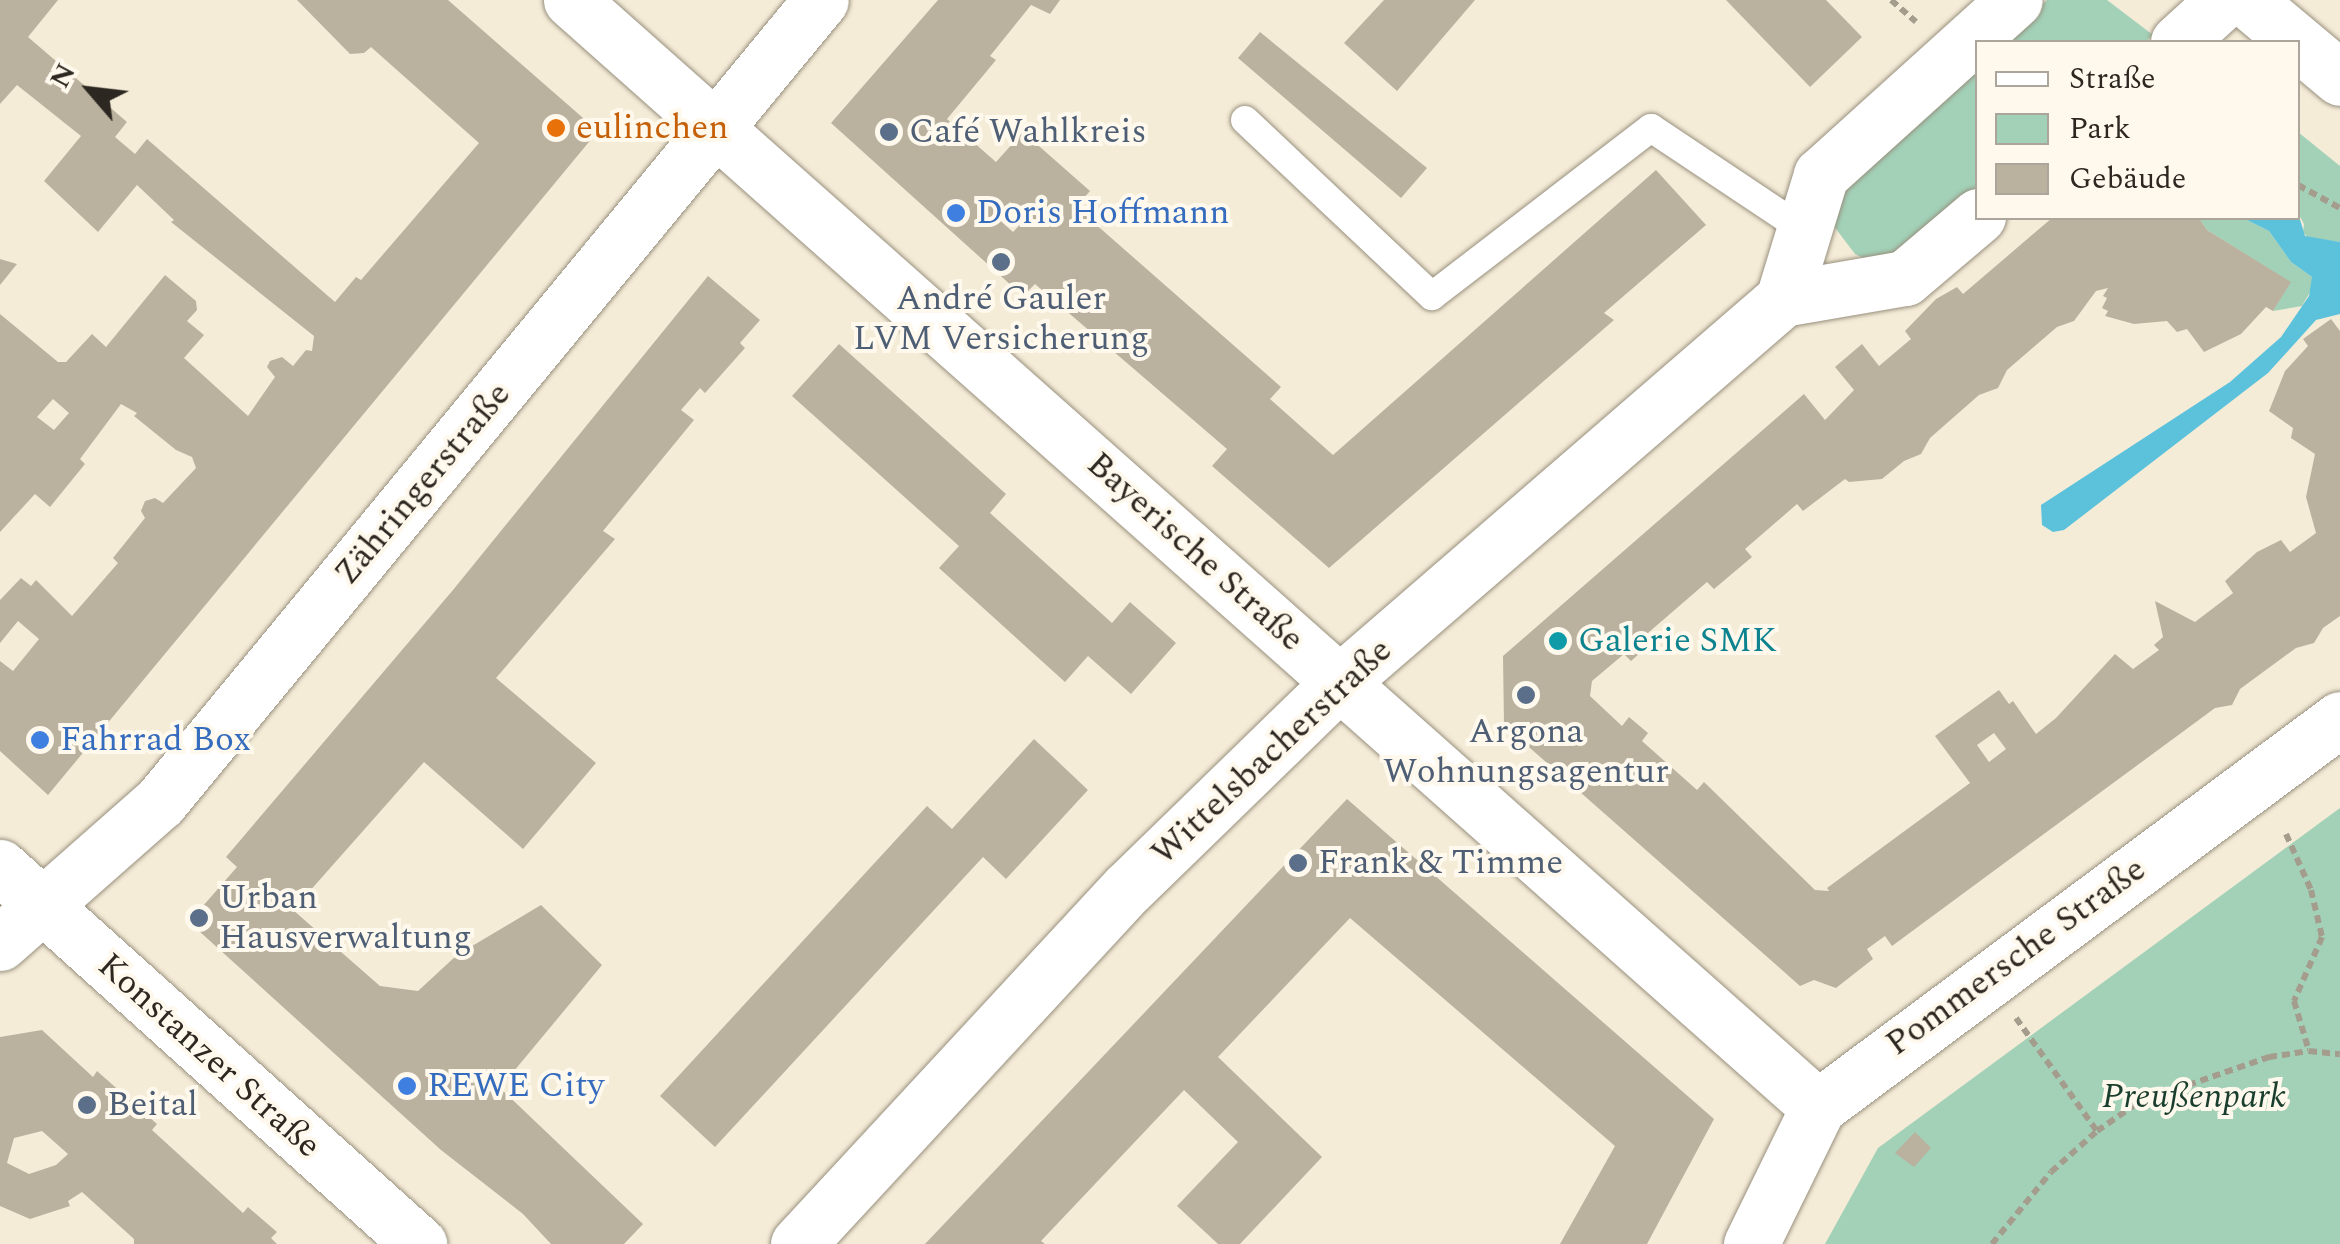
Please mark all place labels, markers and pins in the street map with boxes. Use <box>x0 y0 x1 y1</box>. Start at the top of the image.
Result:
place label: eulinchen <box>576 107 729 149</box>
place label: Café Wahlkreis <box>909 111 1147 153</box>
marker: eulinchen <box>545 117 567 139</box>
marker: Café Wahlkreis <box>878 121 900 143</box>
place label: Doris Hoffmann <box>976 192 1230 234</box>
marker: Doris Hoffmann <box>945 202 967 224</box>
marker: André Gauler LVM Versicherung <box>990 251 1012 273</box>
place label: André Gauler LVM Versicherung <box>853 278 1149 360</box>
place label: Galerie SMK <box>1578 620 1777 662</box>
marker: Galerie SMK <box>1547 630 1569 652</box>
marker: Argona Wohnungsagentur <box>1515 684 1537 706</box>
place label: Argona Wohnungsagentur <box>1383 711 1669 793</box>
place label: Fahrrad Box <box>60 719 251 761</box>
marker: Fahrrad Box <box>29 729 51 751</box>
place label: Frank & Timme <box>1318 842 1563 884</box>
marker: Frank & Timme <box>1287 852 1309 874</box>
place label: Urban Hausverwaltung <box>219 877 472 959</box>
marker: Urban Hausverwaltung <box>188 907 210 929</box>
place label: REWE City <box>427 1065 604 1107</box>
marker: REWE City <box>396 1075 418 1097</box>
place label: Beital <box>107 1084 198 1126</box>
marker: Beital <box>76 1094 98 1116</box>

